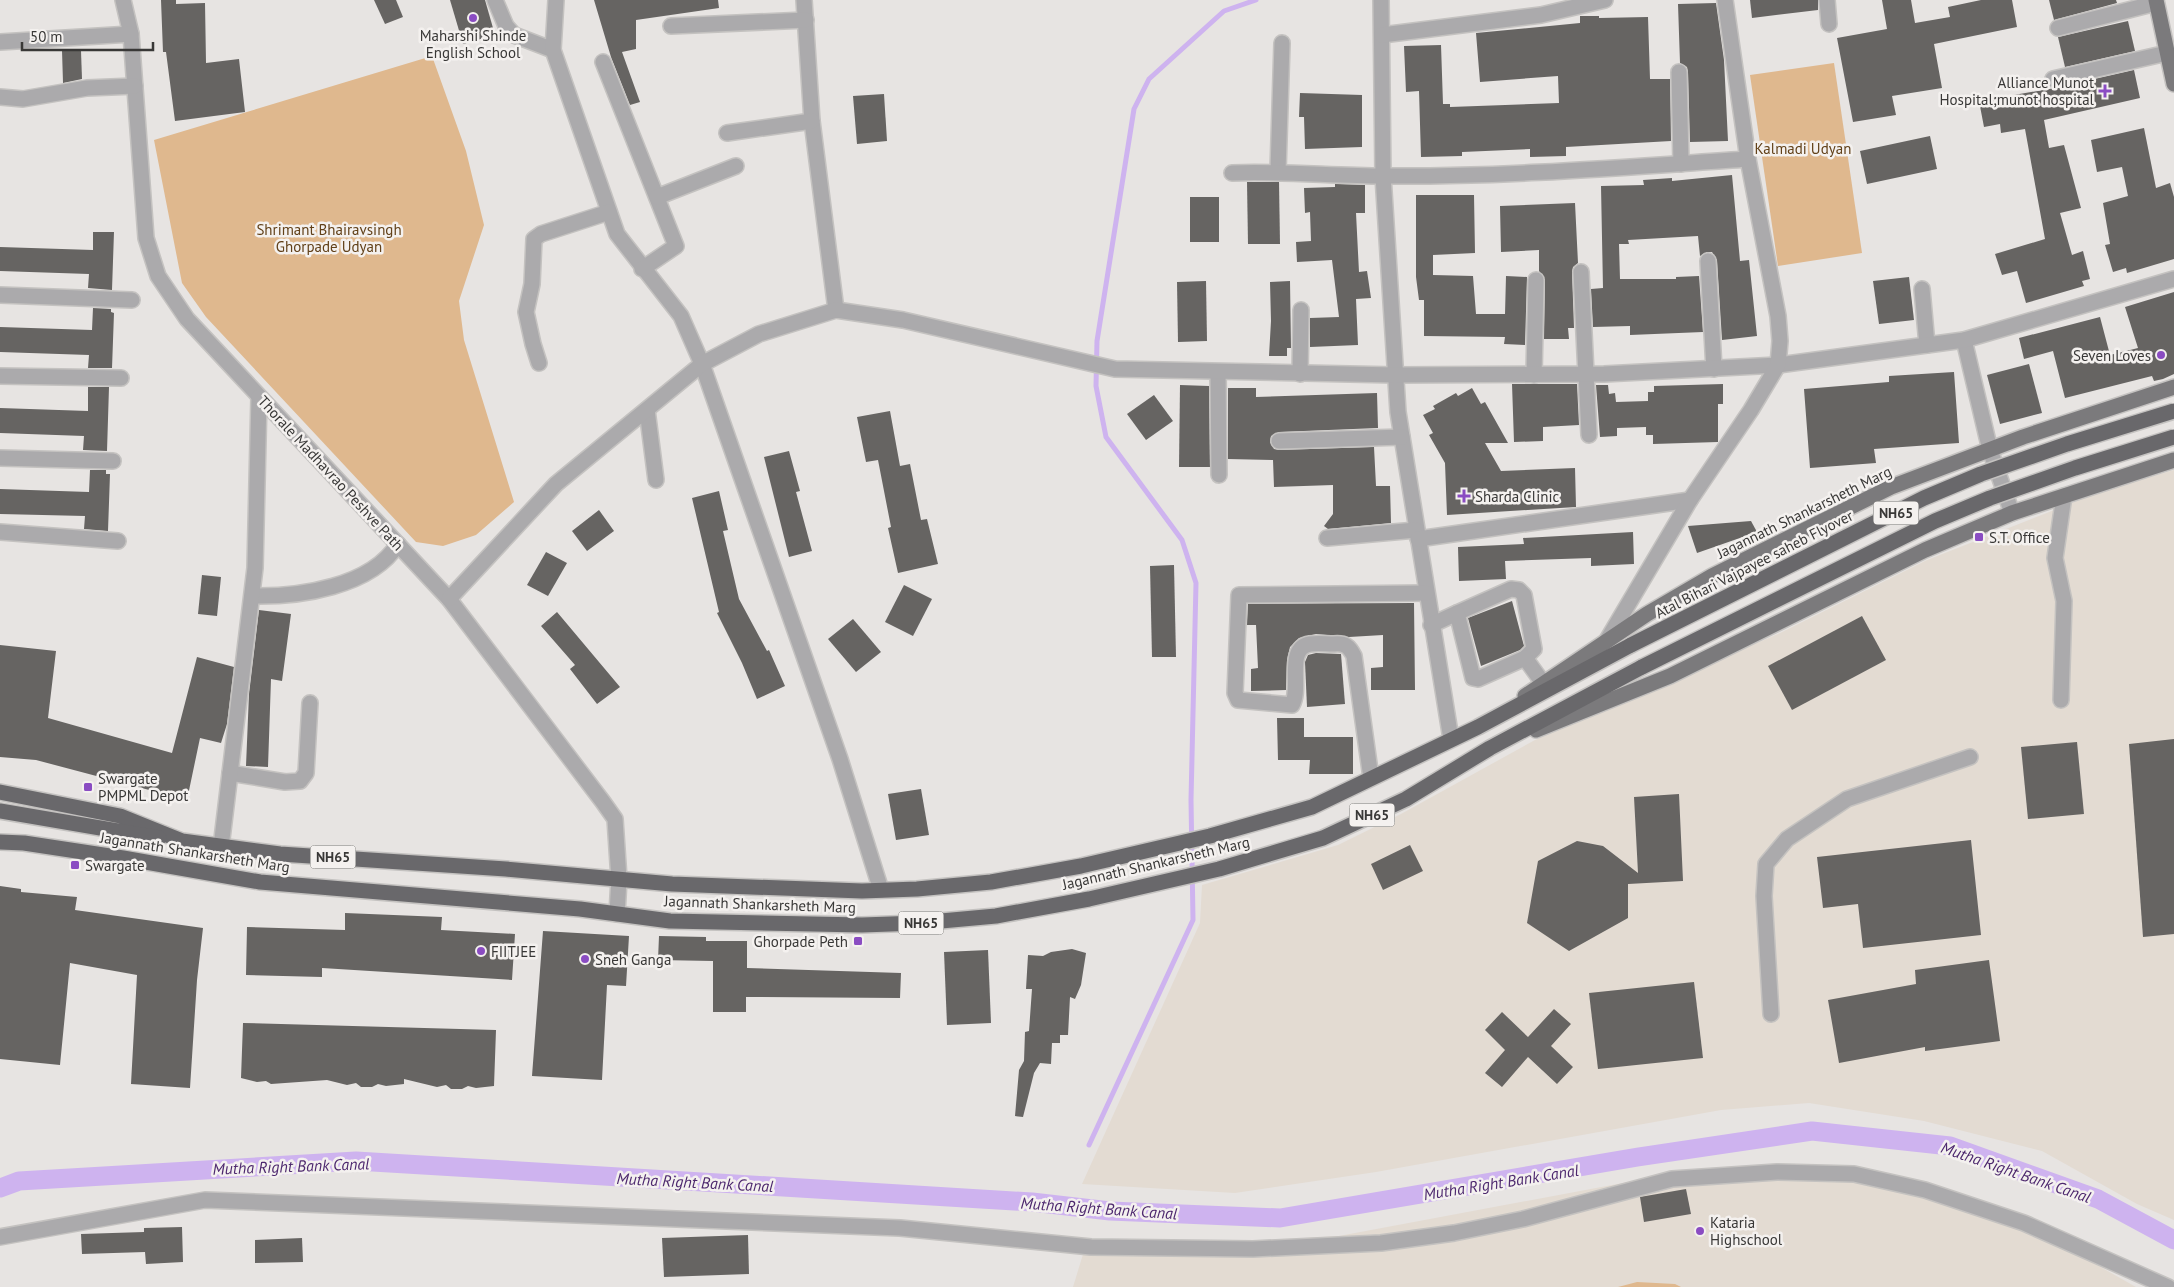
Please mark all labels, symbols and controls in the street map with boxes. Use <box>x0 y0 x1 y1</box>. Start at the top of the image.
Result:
marker: Maharshi Shinde English School <box>467 12 479 24</box>
scale bar <box>22 20 154 52</box>
place label: Maharshi Shinde English School <box>420 26 526 62</box>
text: 50 m <box>30 27 63 46</box>
place label: Alliance Munot Hospital;munot hospital <box>1939 73 2095 109</box>
marker: Alliance Munot Hospital;munot hospital <box>2098 84 2112 98</box>
park label: Kalmadi Udyan <box>1755 139 1851 158</box>
park label: Shrimant Bhairavsingh Ghorpade Udyan <box>256 220 402 256</box>
place label: Seven Loves <box>2073 346 2151 365</box>
marker: Seven Loves <box>2155 349 2167 361</box>
street label: Thorale Madhavrao Peshve Path <box>254 391 408 555</box>
street label: Jagannath Shankarsheth Marg <box>1713 461 1894 563</box>
place label: Sharda Clinic <box>1475 487 1559 506</box>
marker: Sharda Clinic <box>1457 489 1471 503</box>
road number: NH65 <box>1874 502 1918 524</box>
street label: Atal Bihari Vajpayee saheb Flyover <box>1652 506 1856 622</box>
place label: S.T. Office <box>1989 528 2050 547</box>
marker: S.T. Office <box>1973 531 1985 543</box>
place label: Swargate PMPML Depot <box>98 769 188 805</box>
marker: Swargate PMPML Depot <box>82 781 94 793</box>
road number: NH65 <box>1350 804 1394 826</box>
street label: Jagannath Shankarsheth Marg <box>98 827 291 876</box>
street label: Jagannath Shankarsheth Marg <box>1059 832 1252 894</box>
road number: NH65 <box>310 846 356 869</box>
place label: Swargate <box>85 856 145 875</box>
marker: Swargate <box>69 859 81 871</box>
street label: Jagannath Shankarsheth Marg <box>663 891 856 917</box>
road number: NH65 <box>898 911 944 934</box>
place label: Ghorpade Peth <box>753 932 848 951</box>
marker: Ghorpade Peth <box>852 935 864 947</box>
place label: FIITJEE <box>491 942 536 961</box>
marker: FIITJEE <box>475 945 487 957</box>
place label: Sneh Ganga <box>595 950 671 969</box>
marker: Sneh Ganga <box>579 953 591 965</box>
water label: Mutha Right Bank Canal <box>1939 1137 2094 1207</box>
water label: Mutha Right Bank Canal <box>212 1153 370 1179</box>
water label: Mutha Right Bank Canal <box>1422 1160 1581 1204</box>
water label: Mutha Right Bank Canal <box>616 1168 775 1196</box>
water label: Mutha Right Bank Canal <box>1020 1193 1179 1223</box>
place label: Kataria Highschool <box>1710 1213 1783 1249</box>
marker: Kataria Highschool <box>1694 1225 1706 1237</box>

